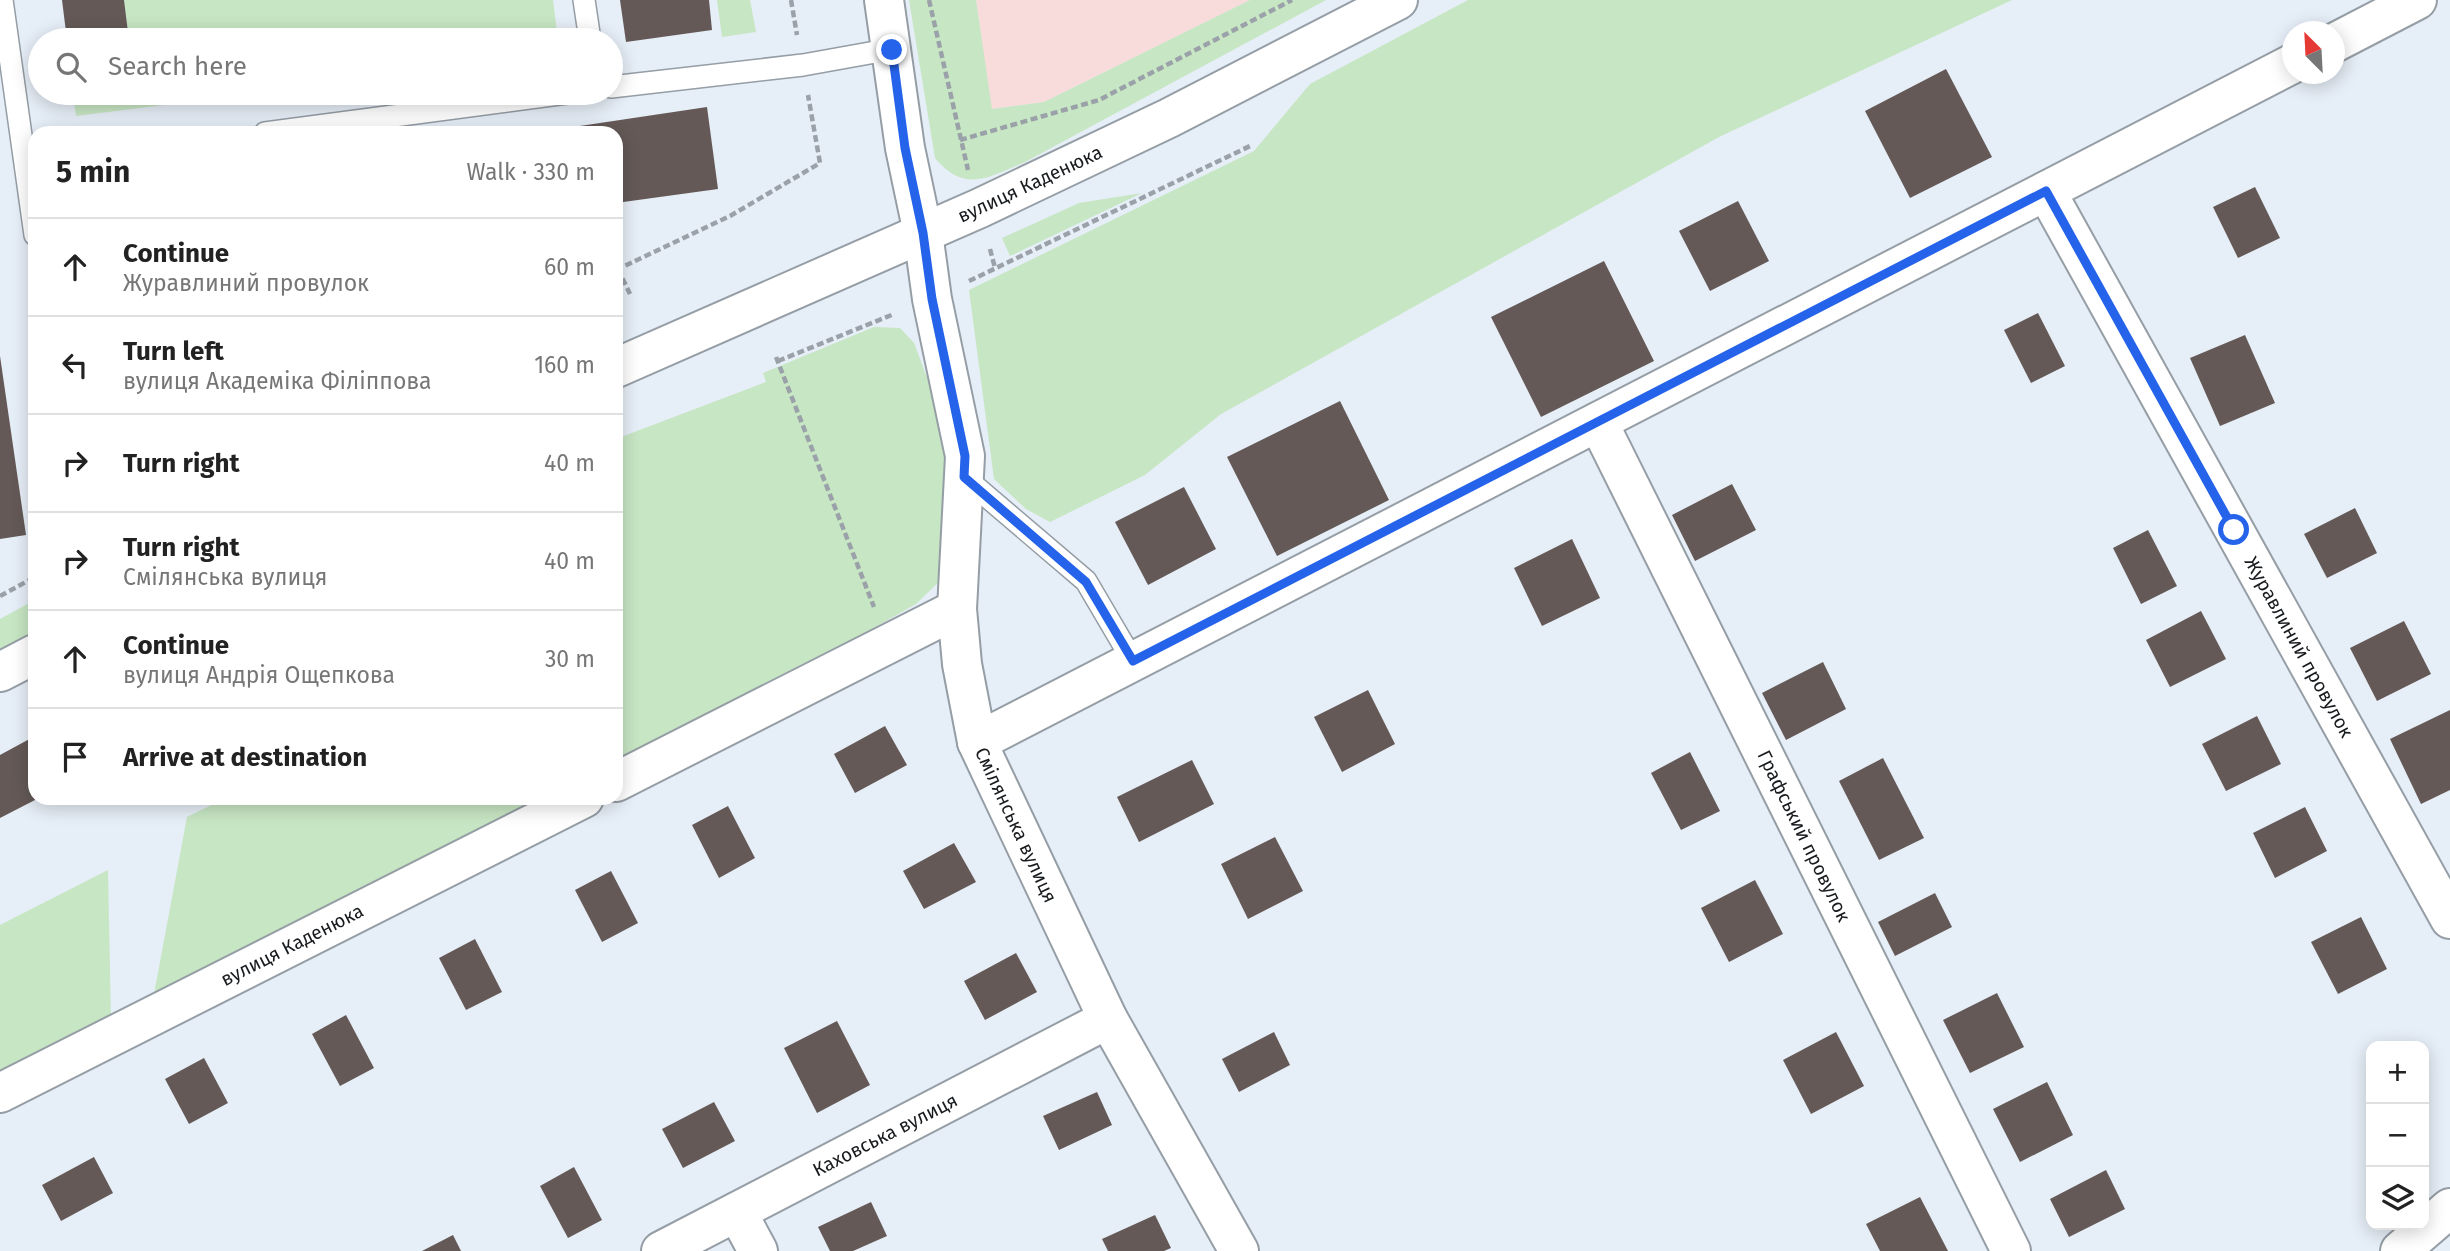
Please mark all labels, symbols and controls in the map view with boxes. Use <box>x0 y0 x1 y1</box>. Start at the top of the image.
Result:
north arrow <box>2282 21 2345 84</box>
search box <box>28 28 623 105</box>
route end <box>876 34 907 65</box>
icon: search <box>52 48 90 86</box>
text: Search here <box>108 51 247 82</box>
street label: вулиця Каденюка <box>954 140 1106 228</box>
text: 5 min <box>56 154 130 190</box>
text: Walk · 330 m <box>467 158 595 186</box>
text: Continue <box>123 238 229 269</box>
icon: ahead <box>56 248 94 286</box>
text: 60 m <box>544 253 595 281</box>
text: Журавлиний провулок <box>123 269 369 297</box>
text: Turn left <box>123 336 224 367</box>
icon: left <box>56 346 94 384</box>
text: 160 m <box>534 351 595 379</box>
text: вулиця Академіка Філіппова <box>123 367 432 395</box>
icon: right <box>56 444 94 482</box>
text: Turn right <box>123 448 240 479</box>
text: 40 m <box>544 449 595 477</box>
route start <box>2218 514 2249 545</box>
text: Turn right <box>123 532 240 563</box>
icon: right <box>56 542 94 580</box>
text: 40 m <box>544 547 595 575</box>
street label: Журавлиний провулок <box>2240 553 2358 742</box>
text: Смілянська вулиця <box>123 563 327 591</box>
text: Continue <box>123 630 229 661</box>
icon: ahead <box>56 640 94 678</box>
text: 30 m <box>545 645 595 673</box>
text: вулиця Андрія Ощепкова <box>123 661 395 689</box>
icon: arrive <box>56 738 94 776</box>
text: Arrive at destination <box>123 742 367 773</box>
street label: Смілянська вулиця <box>970 744 1062 906</box>
street label: Графський провулок <box>1752 746 1856 926</box>
street label: вулиця Каденюка <box>217 899 367 991</box>
map controls <box>2366 1041 2429 1230</box>
button: + <box>2366 1041 2429 1104</box>
street label: Каховська вулиця <box>809 1089 961 1181</box>
button: − <box>2366 1104 2429 1167</box>
button: layers <box>2366 1167 2429 1230</box>

